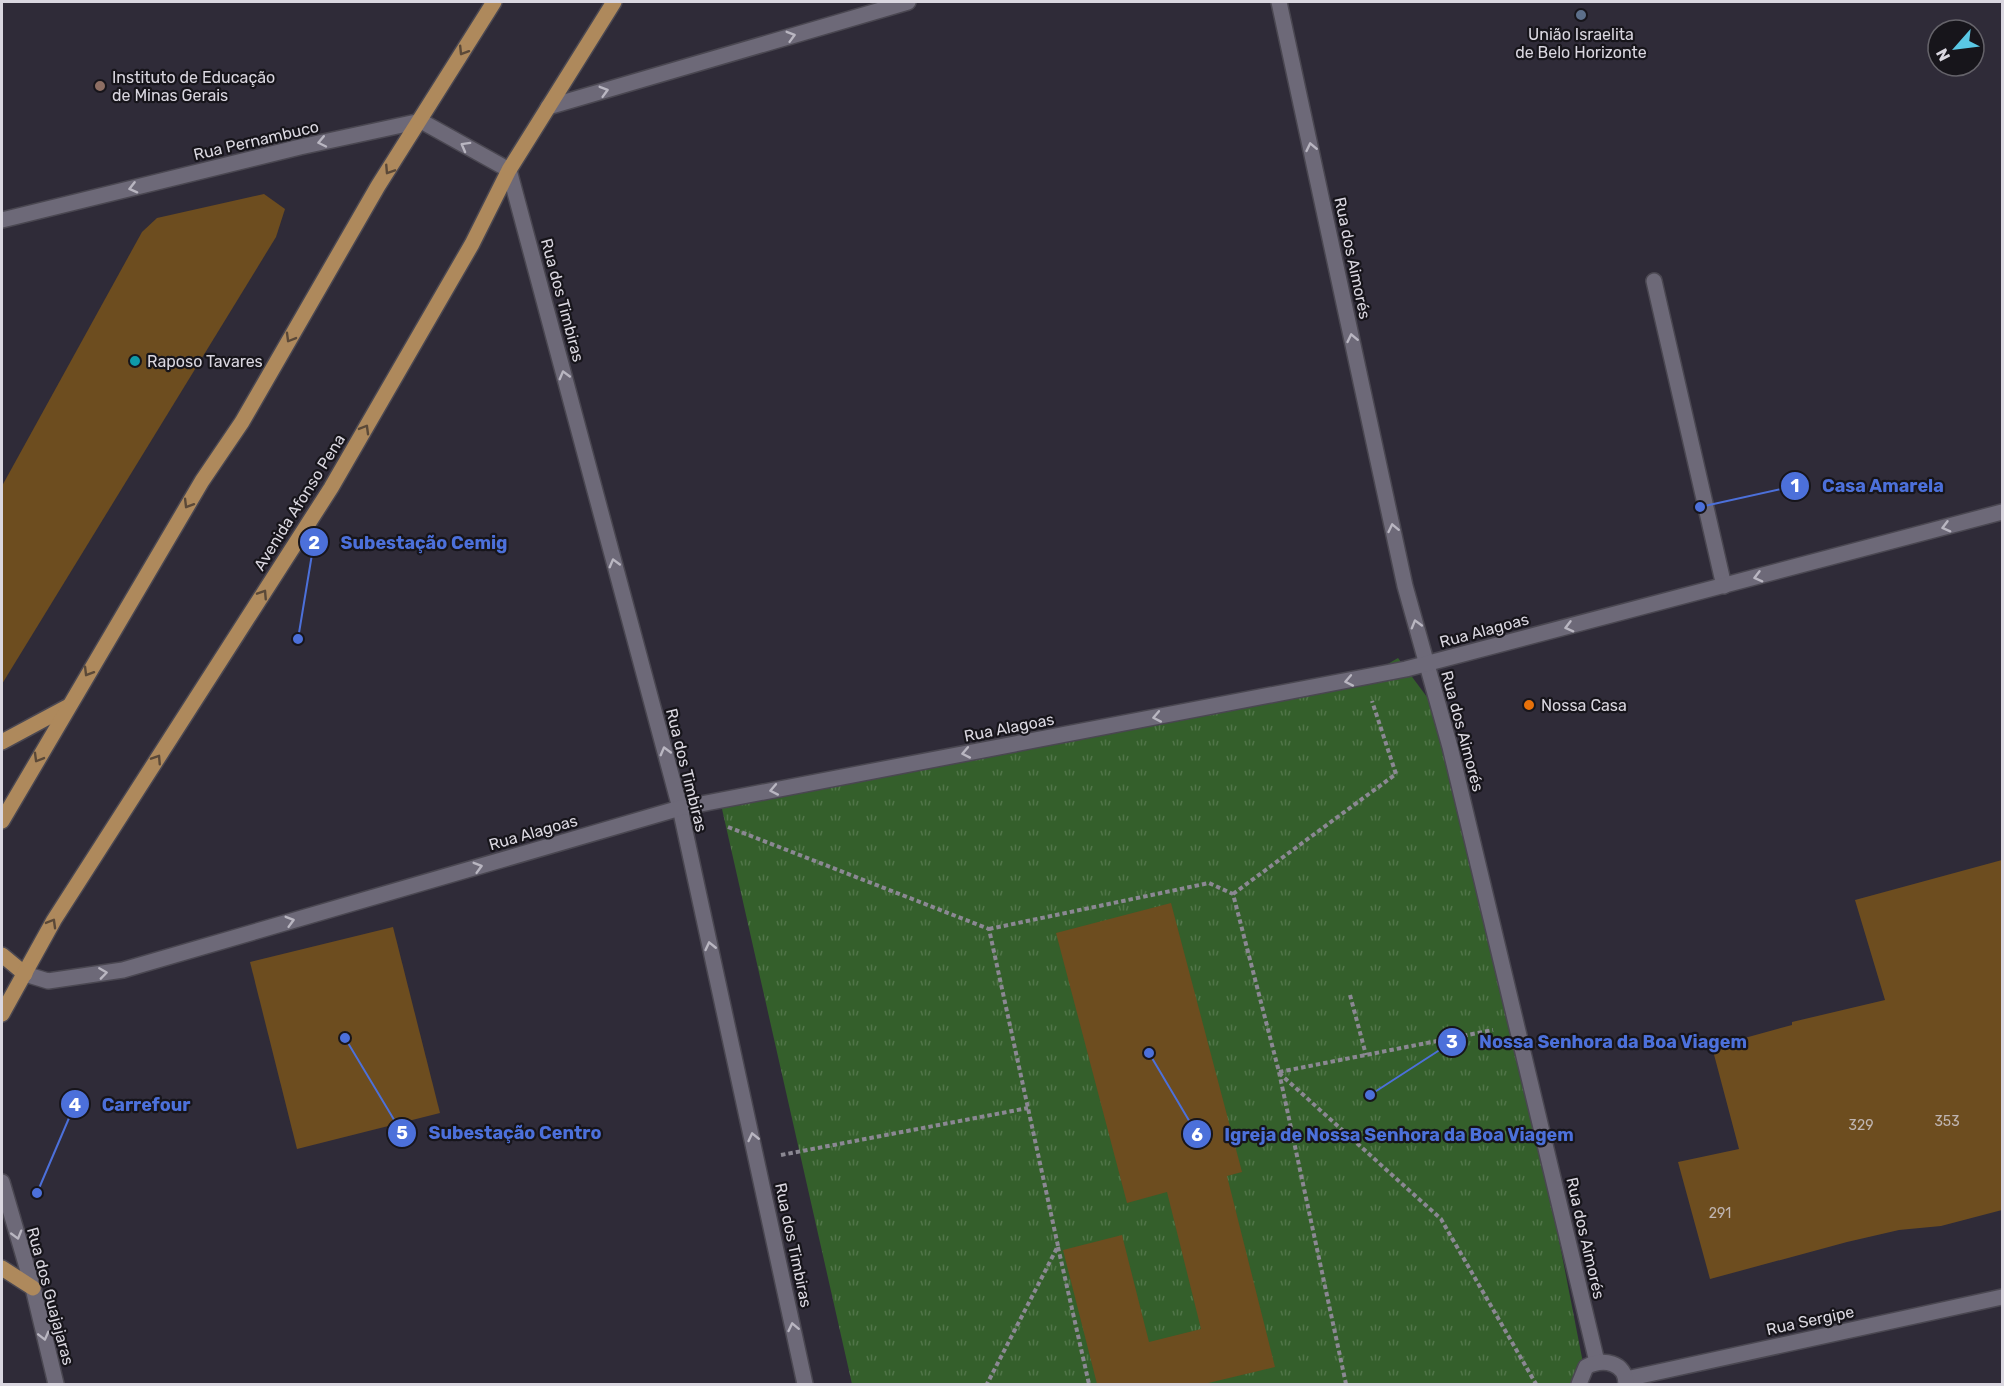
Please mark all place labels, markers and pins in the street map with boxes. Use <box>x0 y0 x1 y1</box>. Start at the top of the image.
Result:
marker: União Israelita de Belo Horizonte <box>1574 8 1588 22</box>
place label: União Israelita de Belo Horizonte <box>1515 25 1647 62</box>
place label: Instituto de Educação de Minas Gerais <box>112 68 275 105</box>
marker: Instituto de Educação de Minas Gerais <box>93 79 107 93</box>
place label: Raposo Tavares <box>147 352 263 371</box>
marker: Raposo Tavares <box>128 354 142 368</box>
callout: Casa Amarela <box>1780 468 1956 504</box>
callout: Subestação Cemig <box>299 524 520 560</box>
place label: Nossa Casa <box>1541 696 1627 715</box>
marker: Nossa Casa <box>1522 698 1536 712</box>
callout: Nossa Senhora da Boa Viagem <box>1437 1024 1759 1060</box>
callout: Carrefour <box>60 1086 202 1122</box>
callout: Subestação Centro <box>387 1115 613 1151</box>
callout: Igreja de Nossa Senhora da Boa Viagem <box>1182 1116 1586 1152</box>

